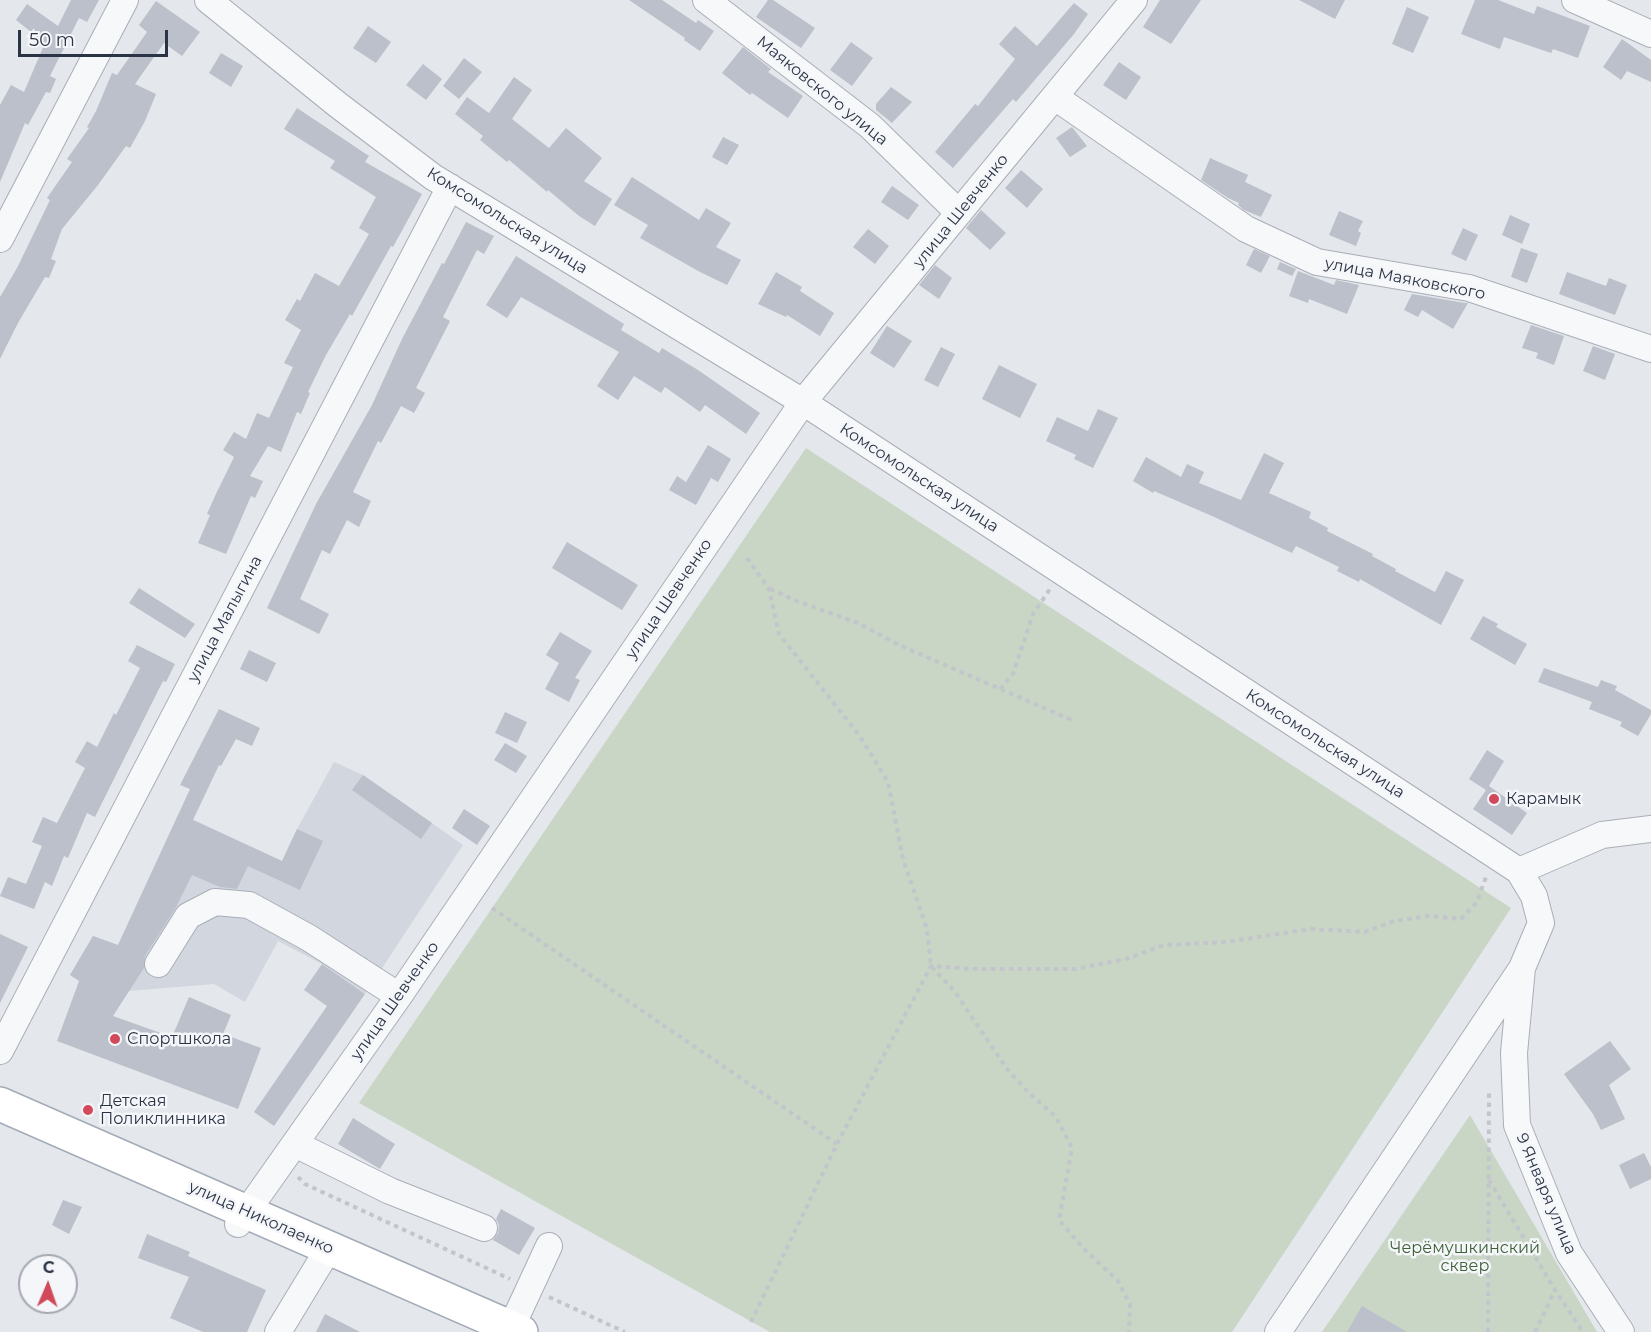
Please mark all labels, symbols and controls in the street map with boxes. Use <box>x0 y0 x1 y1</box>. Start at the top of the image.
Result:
scale bar <box>21 18 171 56</box>
text: 50 m <box>29 29 75 51</box>
street label: Маяковского улица <box>753 32 891 150</box>
street label: улица Шевченко <box>909 150 1013 272</box>
street label: Комсомольская улица <box>423 164 591 278</box>
street label: улица Маяковского <box>1323 254 1487 304</box>
street label: Комсомольская улица <box>836 419 1002 537</box>
street label: улица Шевченко <box>622 535 716 663</box>
street label: улица Малыгина <box>184 553 266 685</box>
street label: Комсомольская улица <box>1242 685 1408 803</box>
place label: Карамык <box>1506 789 1581 809</box>
marker: Карамык <box>1487 792 1501 806</box>
street label: улица Шевченко <box>347 938 443 1064</box>
place label: Спортшкола <box>127 1029 231 1049</box>
marker: Спортшкола <box>108 1032 122 1046</box>
place label: Детская Поликлинника <box>100 1091 226 1129</box>
marker: Детская Поликлинника <box>81 1103 95 1117</box>
street label: 9 Января улица <box>1512 1130 1580 1258</box>
street label: улица Николаенко <box>185 1177 337 1259</box>
park label: Черёмушкинский сквер <box>1390 1238 1540 1276</box>
north arrow <box>18 1254 78 1314</box>
text: С <box>42 1258 55 1277</box>

